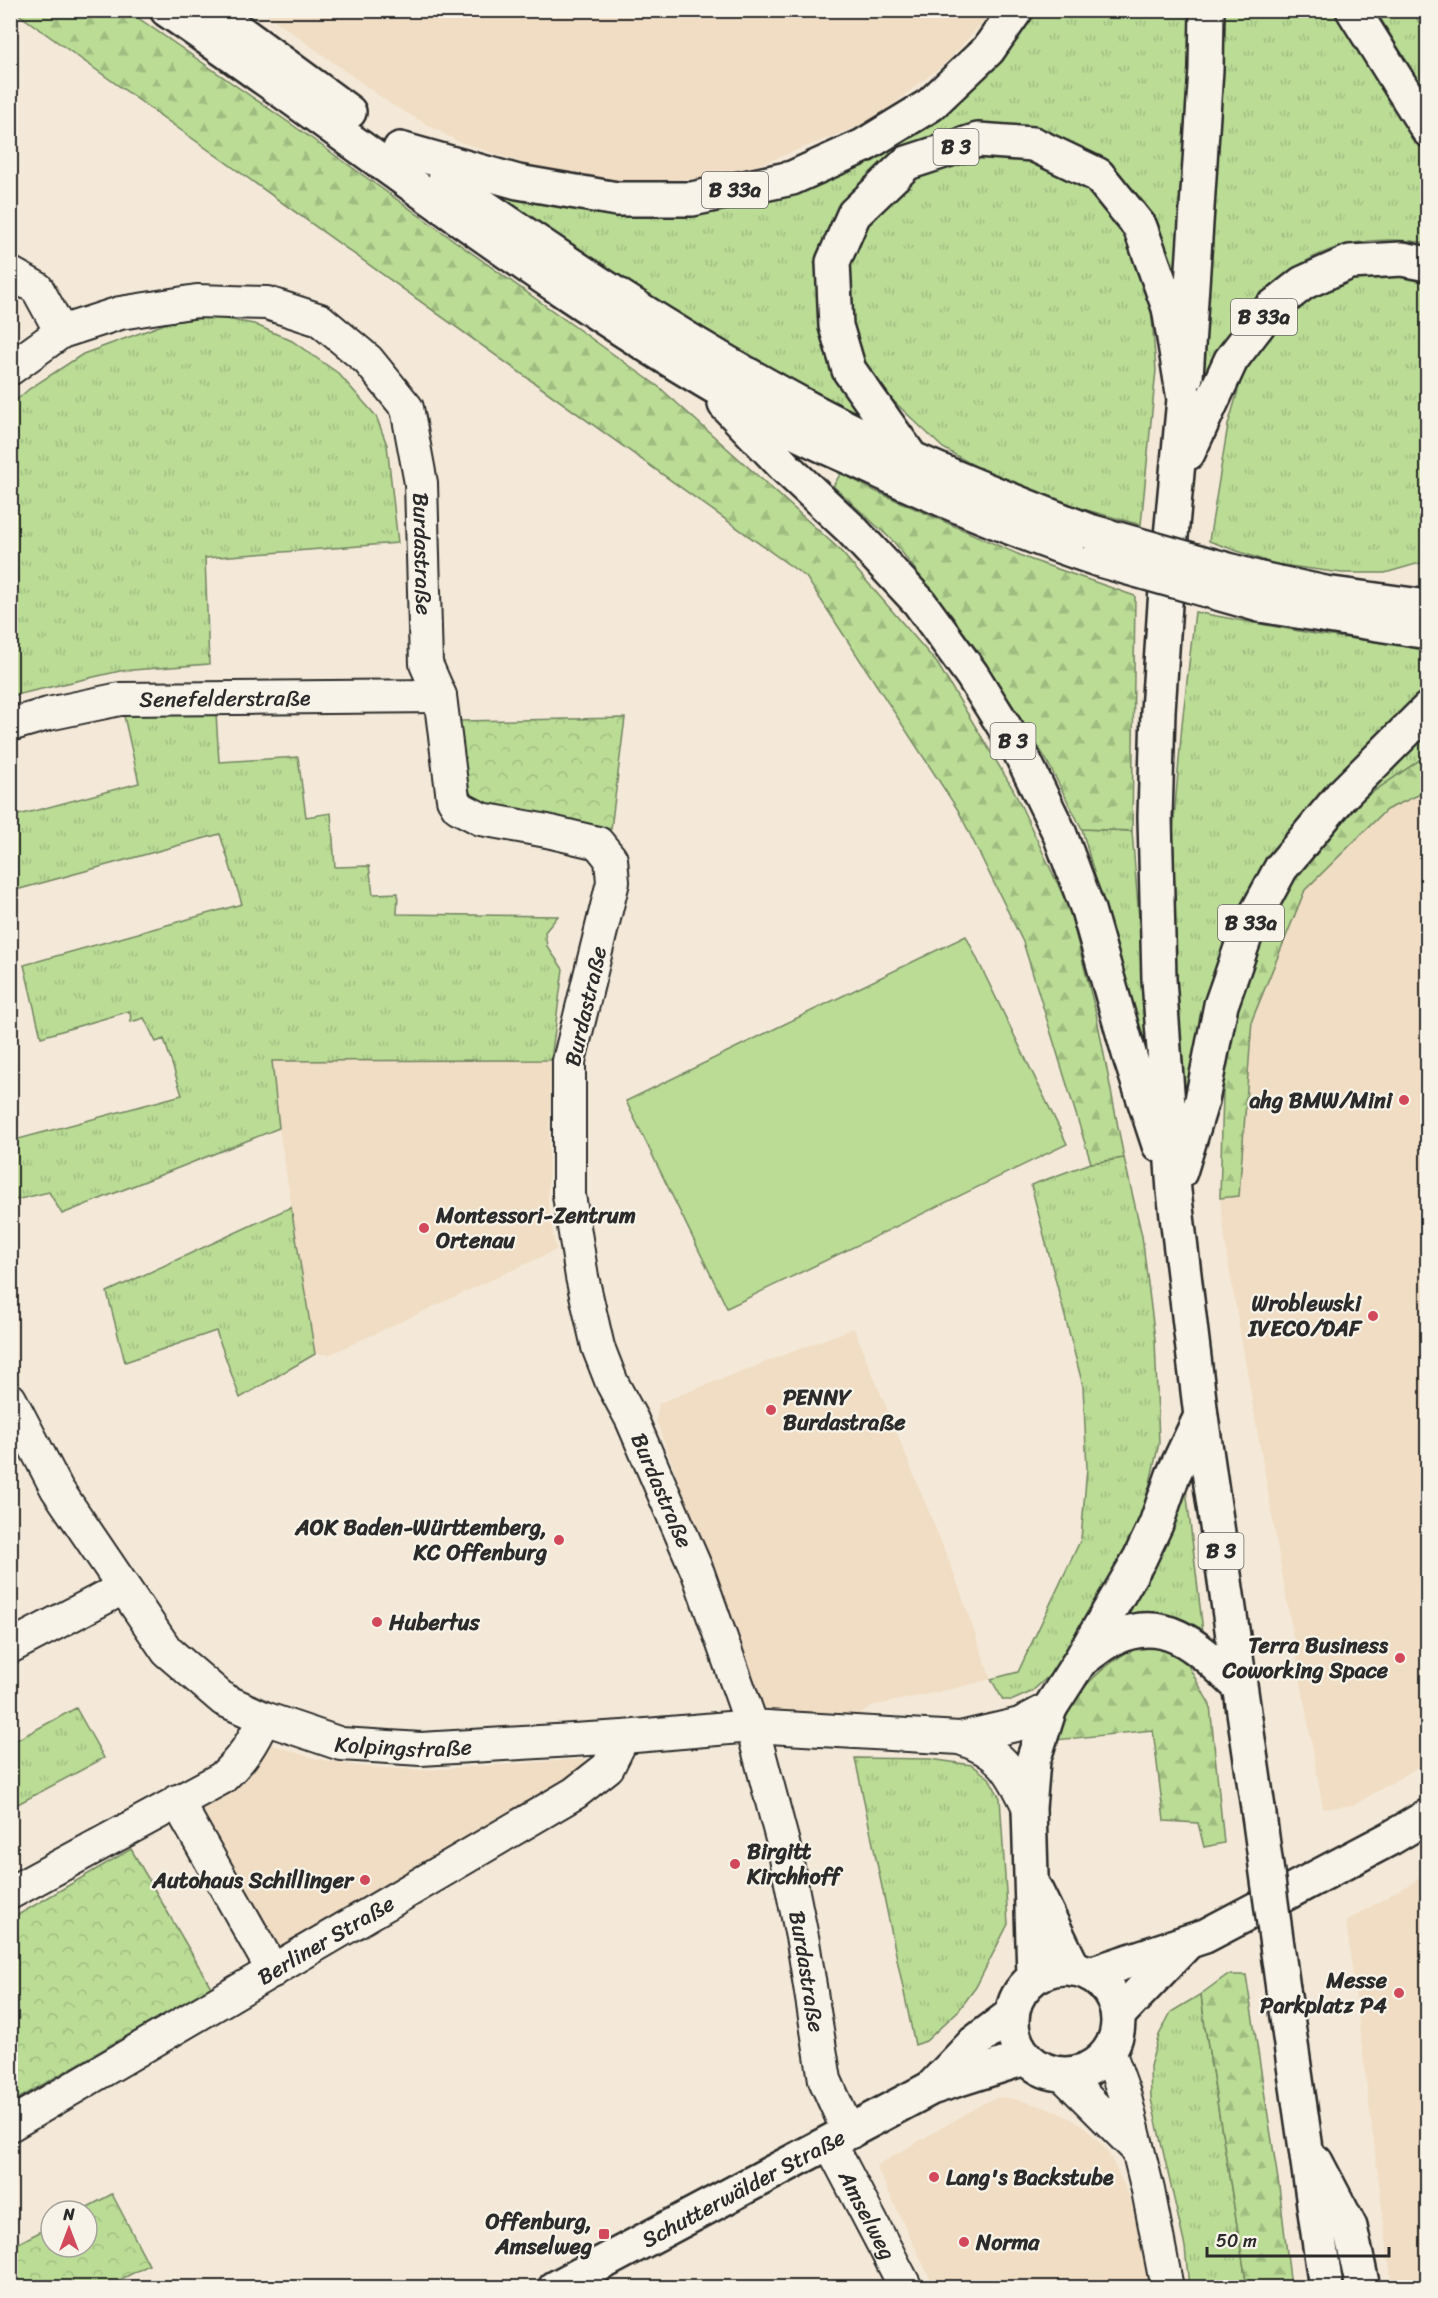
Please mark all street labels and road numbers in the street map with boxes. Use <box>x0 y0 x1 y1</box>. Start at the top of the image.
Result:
road number: B 3 <box>934 129 978 165</box>
road number: B 33a <box>702 172 768 208</box>
road number: B 33a <box>1231 299 1297 335</box>
street label: Burdastraße <box>401 492 444 616</box>
street label: Senefelderstraße <box>139 678 311 719</box>
road number: B 3 <box>990 723 1036 759</box>
road number: B 33a <box>1218 905 1284 941</box>
street label: Burdastraße <box>553 942 618 1070</box>
street label: Burdastraße <box>620 1426 704 1555</box>
road number: B 3 <box>1198 1533 1244 1569</box>
street label: Kolpingstraße <box>334 1725 473 1769</box>
street label: Berliner Straße <box>250 1884 402 1996</box>
street label: Burdastraße <box>777 1907 836 2035</box>
street label: Schutterwälder Straße <box>634 2118 852 2259</box>
street label: Amselweg <box>827 2162 907 2267</box>

